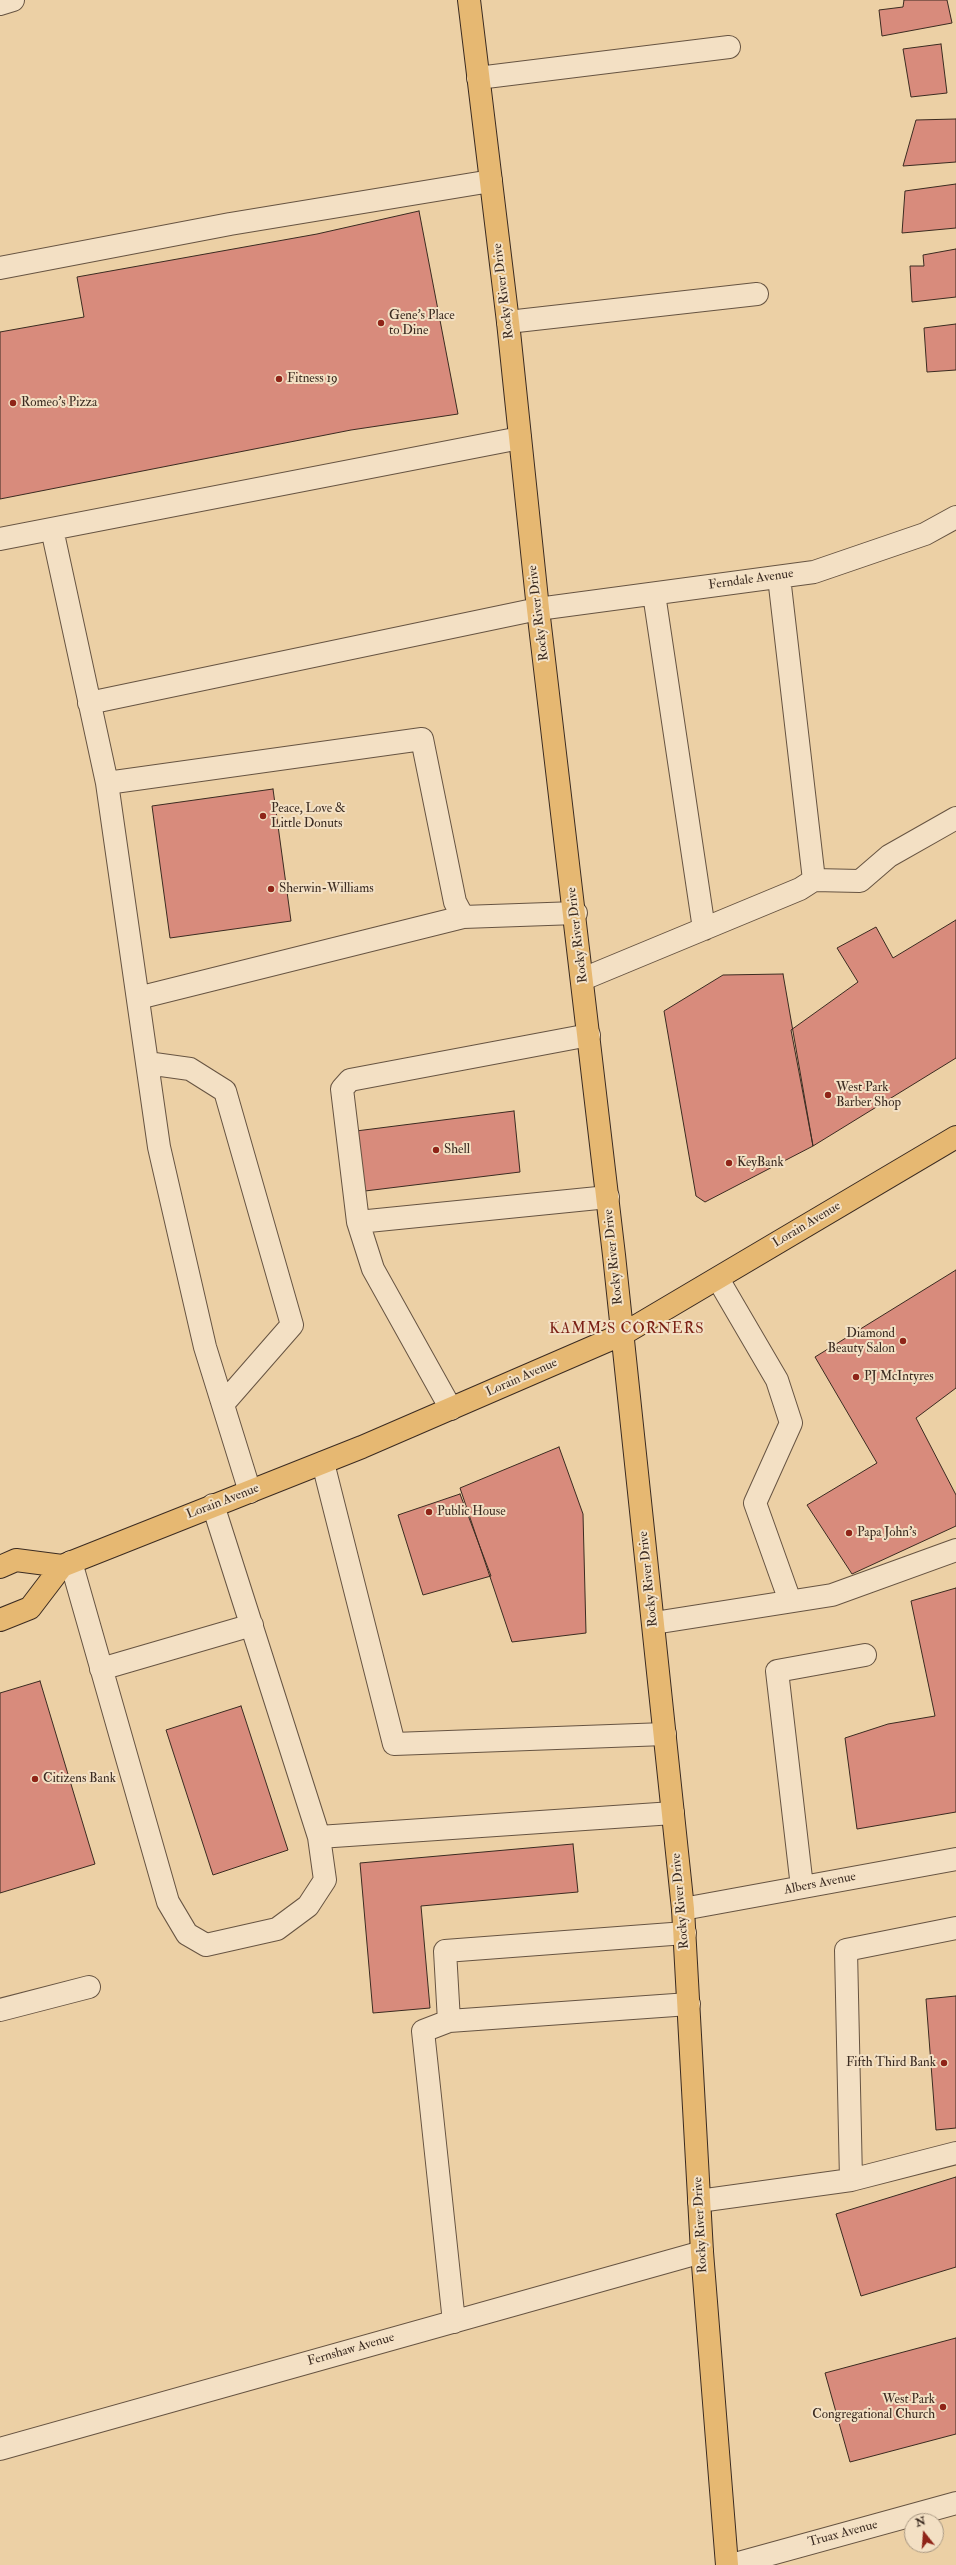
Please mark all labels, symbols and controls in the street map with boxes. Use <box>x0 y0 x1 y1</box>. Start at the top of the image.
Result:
street label: Rocky River Drive <box>490 242 518 340</box>
place label: Gene's Place to Dine <box>389 308 455 339</box>
marker: Gene's Place to Dine <box>376 318 386 328</box>
place label: Fitness 19 <box>287 371 338 387</box>
marker: Fitness 19 <box>274 374 284 384</box>
place label: Romeo's Pizza <box>21 395 97 411</box>
marker: Romeo's Pizza <box>8 398 18 408</box>
street label: Rocky River Drive <box>525 564 553 662</box>
street label: Ferndale Avenue <box>708 566 794 594</box>
place label: Peace, Love & Little Donuts <box>271 801 346 832</box>
marker: Peace, Love & Little Donuts <box>258 811 268 821</box>
place label: Sherwin-Williams <box>279 881 374 897</box>
marker: Sherwin-Williams <box>266 884 276 894</box>
street label: Rocky River Drive <box>564 886 592 984</box>
place label: West Park Barber Shop <box>836 1080 901 1111</box>
marker: West Park Barber Shop <box>823 1090 833 1100</box>
place label: Shell <box>444 1142 470 1158</box>
marker: Shell <box>431 1145 441 1155</box>
place label: KeyBank <box>737 1155 784 1171</box>
marker: KeyBank <box>724 1158 734 1168</box>
street label: Lorain Avenue <box>770 1199 844 1251</box>
street label: Rocky River Drive <box>601 1208 627 1306</box>
district label: KAMM'S CORNERS <box>549 1321 705 1339</box>
place label: Diamond Beauty Salon <box>828 1326 895 1357</box>
marker: Diamond Beauty Salon <box>898 1336 908 1346</box>
street label: Lorain Avenue <box>484 1355 560 1401</box>
place label: PJ McIntyres <box>864 1369 934 1385</box>
marker: PJ McIntyres <box>851 1372 861 1382</box>
street label: Lorain Avenue <box>185 1481 261 1523</box>
place label: Public House <box>437 1504 506 1520</box>
marker: Public House <box>424 1507 434 1517</box>
place label: Papa John's <box>857 1525 917 1541</box>
marker: Papa John's <box>844 1528 854 1538</box>
street label: Rocky River Drive <box>636 1530 662 1628</box>
place label: Citizens Bank <box>43 1771 116 1787</box>
marker: Citizens Bank <box>30 1774 40 1784</box>
street label: Rocky River Drive <box>669 1852 693 1950</box>
street label: Albers Avenue <box>783 1869 857 1899</box>
place label: Fifth Third Bank <box>846 2055 936 2071</box>
marker: Fifth Third Bank <box>939 2058 949 2068</box>
street label: Rocky River Drive <box>691 2176 711 2274</box>
street label: Fernshaw Avenue <box>306 2330 396 2370</box>
place label: West Park Congregational Church <box>812 2392 935 2423</box>
marker: West Park Congregational Church <box>938 2402 948 2412</box>
north arrow <box>904 2513 944 2553</box>
text: N <box>914 2514 927 2530</box>
street label: Truax Avenue <box>807 2517 879 2551</box>

